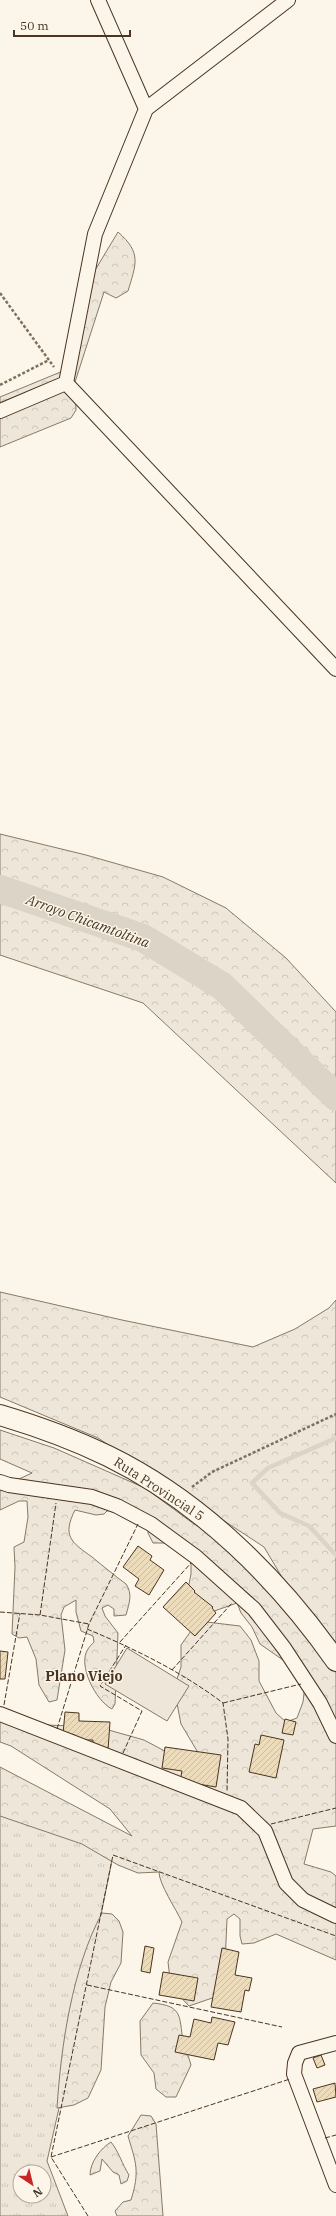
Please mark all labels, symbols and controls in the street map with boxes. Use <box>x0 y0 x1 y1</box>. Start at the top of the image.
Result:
scale bar <box>14 12 130 38</box>
text: 50 m <box>20 18 49 33</box>
water label: Arroyo Chicamtoltina <box>23 890 153 952</box>
street label: Ruta Provincial 5 <box>111 1453 207 1525</box>
district label: Plano Viejo <box>45 1667 123 1685</box>
north arrow <box>12 2164 52 2204</box>
text: N <box>30 2184 45 2201</box>

